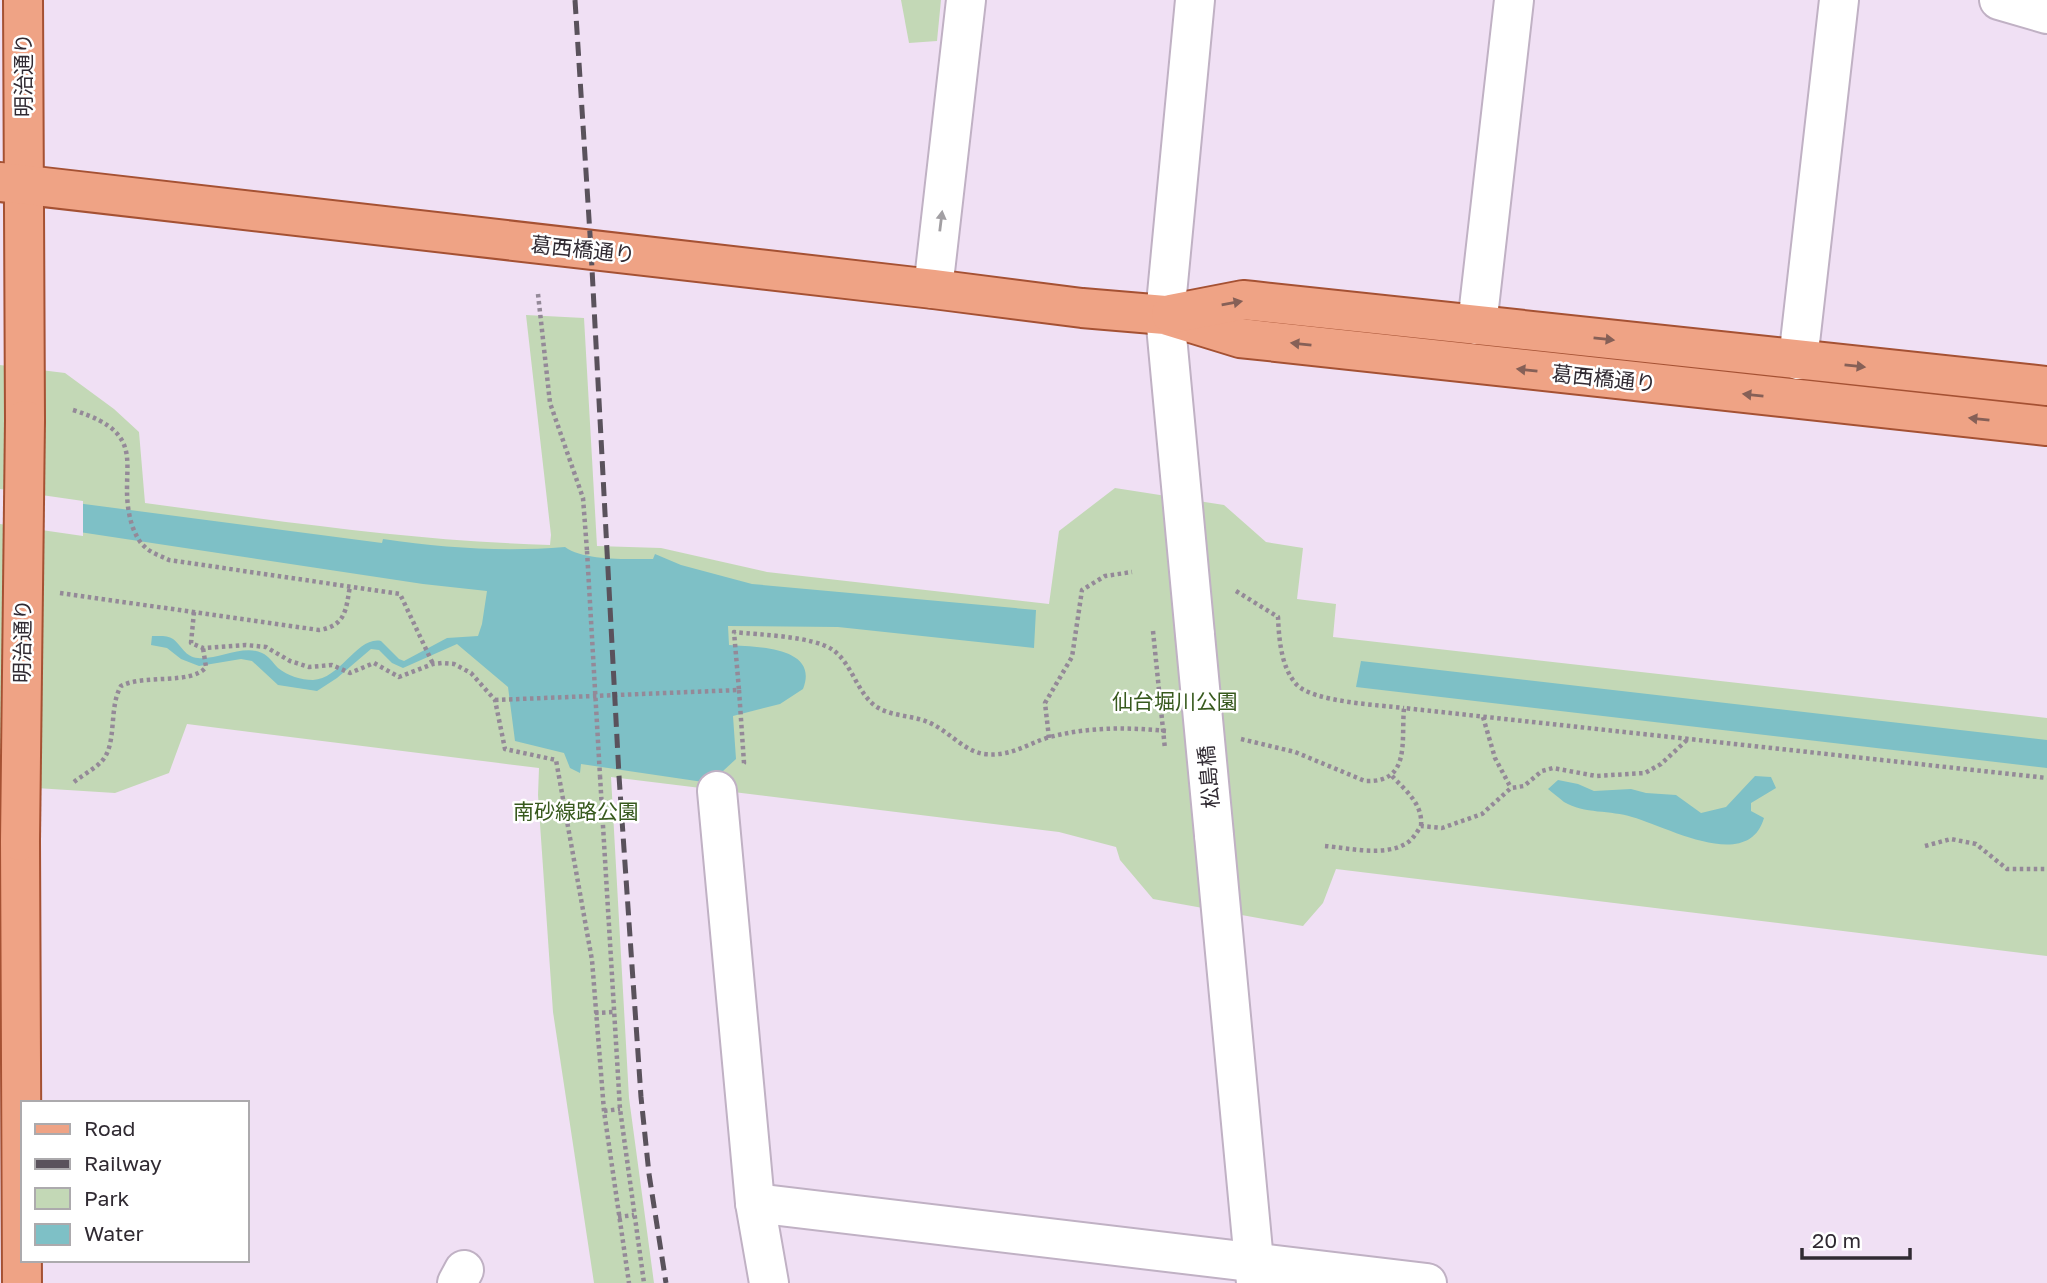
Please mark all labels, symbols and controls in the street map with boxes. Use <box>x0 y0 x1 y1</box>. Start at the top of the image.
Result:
street label: 明治通り <box>10 33 36 117</box>
one-way arrow <box>935 210 946 232</box>
street label: 葛西橋通り <box>529 231 637 267</box>
one-way arrow <box>1221 297 1243 308</box>
one-way arrow <box>1594 334 1616 345</box>
one-way arrow <box>1290 339 1312 350</box>
street label: 葛西橋通り <box>1550 360 1658 396</box>
one-way arrow <box>1844 361 1866 372</box>
one-way arrow <box>1516 364 1538 375</box>
one-way arrow <box>1742 389 1764 400</box>
one-way arrow <box>1968 413 1990 424</box>
street label: 明治通り <box>8 599 36 683</box>
park label: 仙台堀川公園 <box>1112 688 1238 714</box>
street label: 松島橋 <box>1192 744 1224 810</box>
park label: 南砂線路公園 <box>513 798 639 824</box>
legend <box>21 1101 248 1262</box>
text: Road <box>84 1115 135 1141</box>
text: Railway <box>84 1150 162 1176</box>
text: Park <box>84 1185 130 1211</box>
scale bar <box>1802 1216 1910 1260</box>
text: Water <box>84 1220 144 1246</box>
text: 20 m <box>1812 1227 1861 1253</box>

